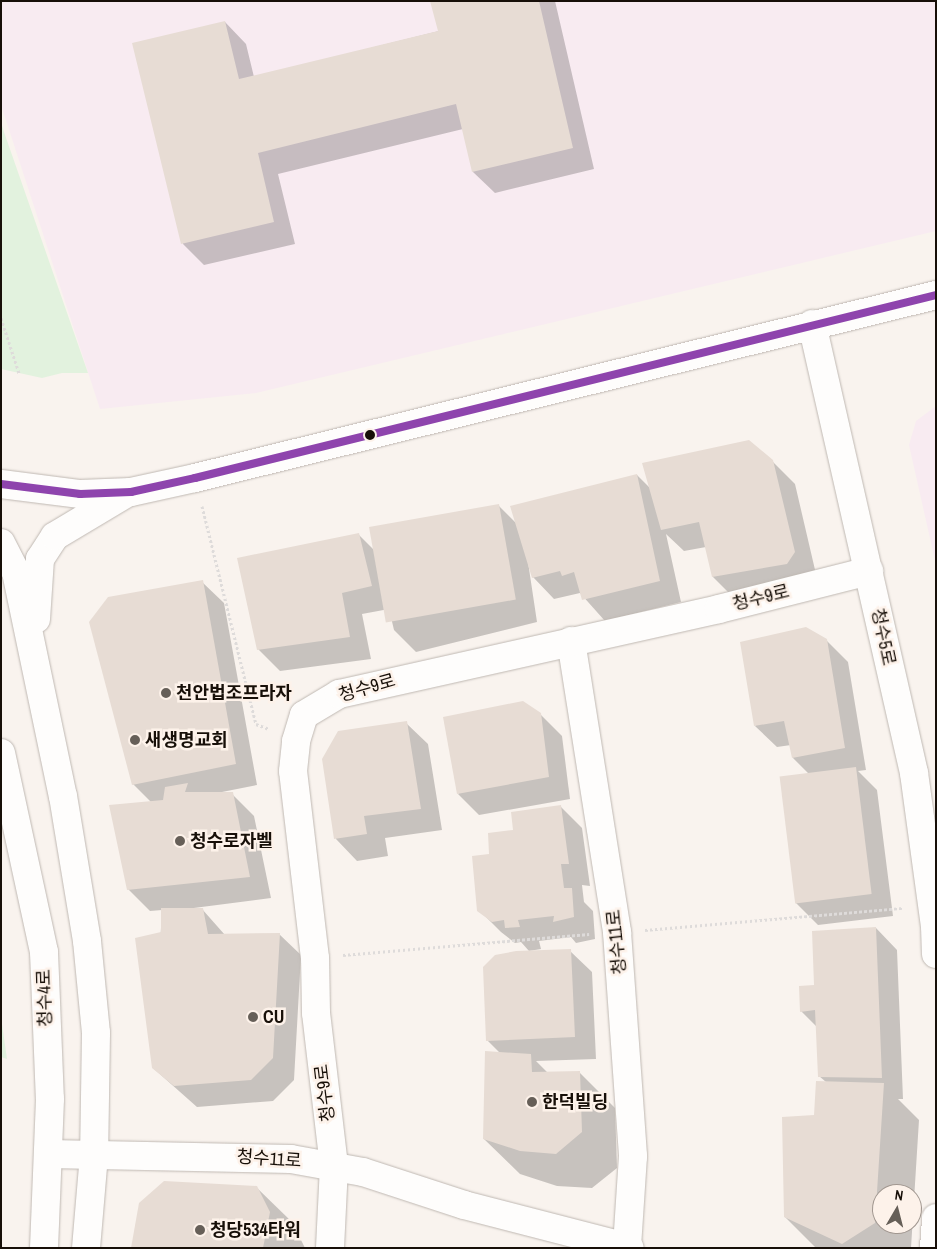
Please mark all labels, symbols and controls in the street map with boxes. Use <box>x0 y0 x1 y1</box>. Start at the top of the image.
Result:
unlabelled marker <box>365 430 375 440</box>
street label: 청수9로 <box>730 581 792 615</box>
street label: 청수5로 <box>866 606 900 668</box>
street label: 청수9로 <box>336 670 398 706</box>
place label: 천안법조프라자 <box>176 682 292 704</box>
marker: 천안법조프라자 <box>160 687 172 699</box>
place label: 새생명교회 <box>145 729 228 751</box>
marker: 새생명교회 <box>129 734 141 746</box>
place label: 청수로자벨 <box>190 830 273 852</box>
marker: 청수로자벨 <box>174 835 186 847</box>
street label: 청수11로 <box>603 909 631 975</box>
street label: 청수4로 <box>33 969 57 1027</box>
place label: CU <box>263 1006 284 1028</box>
marker: CU <box>247 1011 259 1023</box>
street label: 청수9로 <box>311 1063 339 1123</box>
place label: 한덕빌딩 <box>542 1091 608 1113</box>
marker: 한덕빌딩 <box>526 1096 538 1108</box>
street label: 청수11로 <box>236 1146 302 1172</box>
north arrow <box>872 1184 922 1234</box>
text: N <box>894 1186 904 1205</box>
place label: 청당534타워 <box>210 1219 301 1241</box>
marker: 청당534타워 <box>194 1224 206 1236</box>

